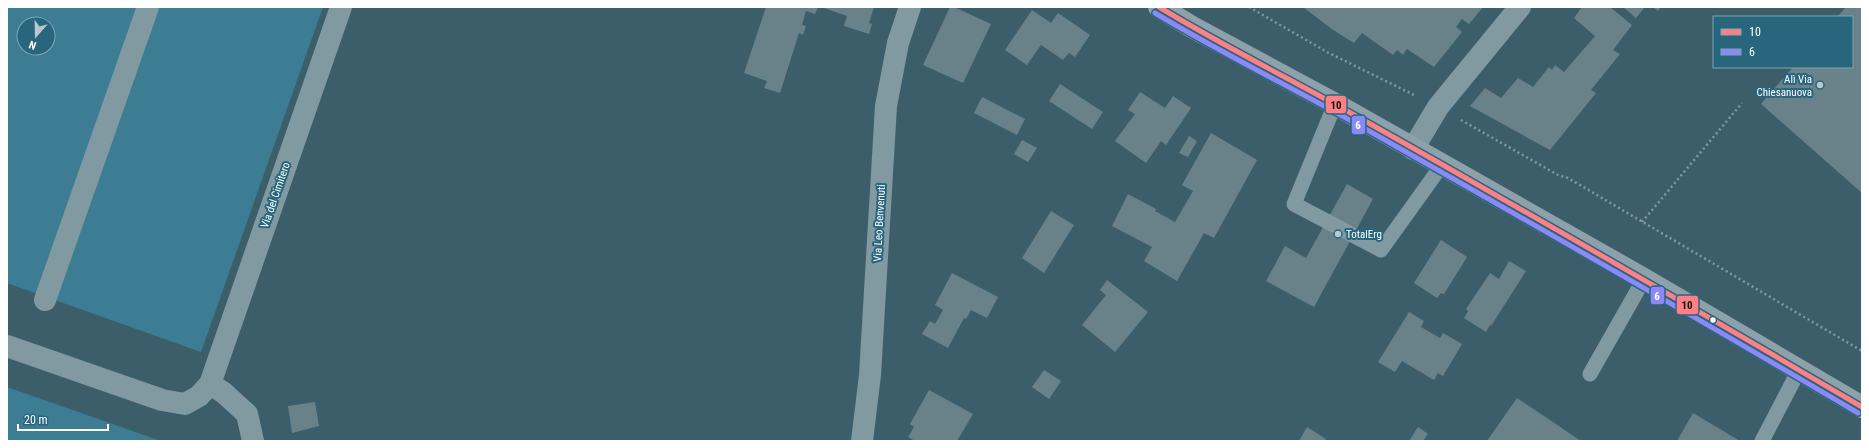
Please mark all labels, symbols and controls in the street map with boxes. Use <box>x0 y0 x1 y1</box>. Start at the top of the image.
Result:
north arrow <box>16 16 56 56</box>
legend <box>1713 16 1853 68</box>
text: 10 <box>1749 25 1761 39</box>
text: N <box>27 38 38 52</box>
text: 6 <box>1749 45 1755 59</box>
place label: Alì Via Chiesanuova <box>1757 73 1812 99</box>
marker: Alì Via Chiesanuova <box>1815 80 1825 90</box>
line badge: 10 <box>1325 95 1347 114</box>
text: 10 <box>1330 99 1342 112</box>
line badge: 6 <box>1351 115 1366 135</box>
text: 6 <box>1355 119 1361 132</box>
street label: Via del Cimitero <box>258 160 293 230</box>
street label: Via Leo Benvenuti <box>871 184 888 262</box>
place label: TotalErg <box>1346 228 1382 241</box>
marker: TotalErg <box>1333 229 1343 239</box>
line badge: 6 <box>1650 286 1665 305</box>
text: 6 <box>1654 290 1660 303</box>
line badge: 10 <box>1676 295 1699 315</box>
text: 10 <box>1681 299 1693 312</box>
unlabelled marker <box>1708 315 1718 325</box>
scale bar <box>18 406 108 432</box>
text: 20 m <box>24 413 48 427</box>

